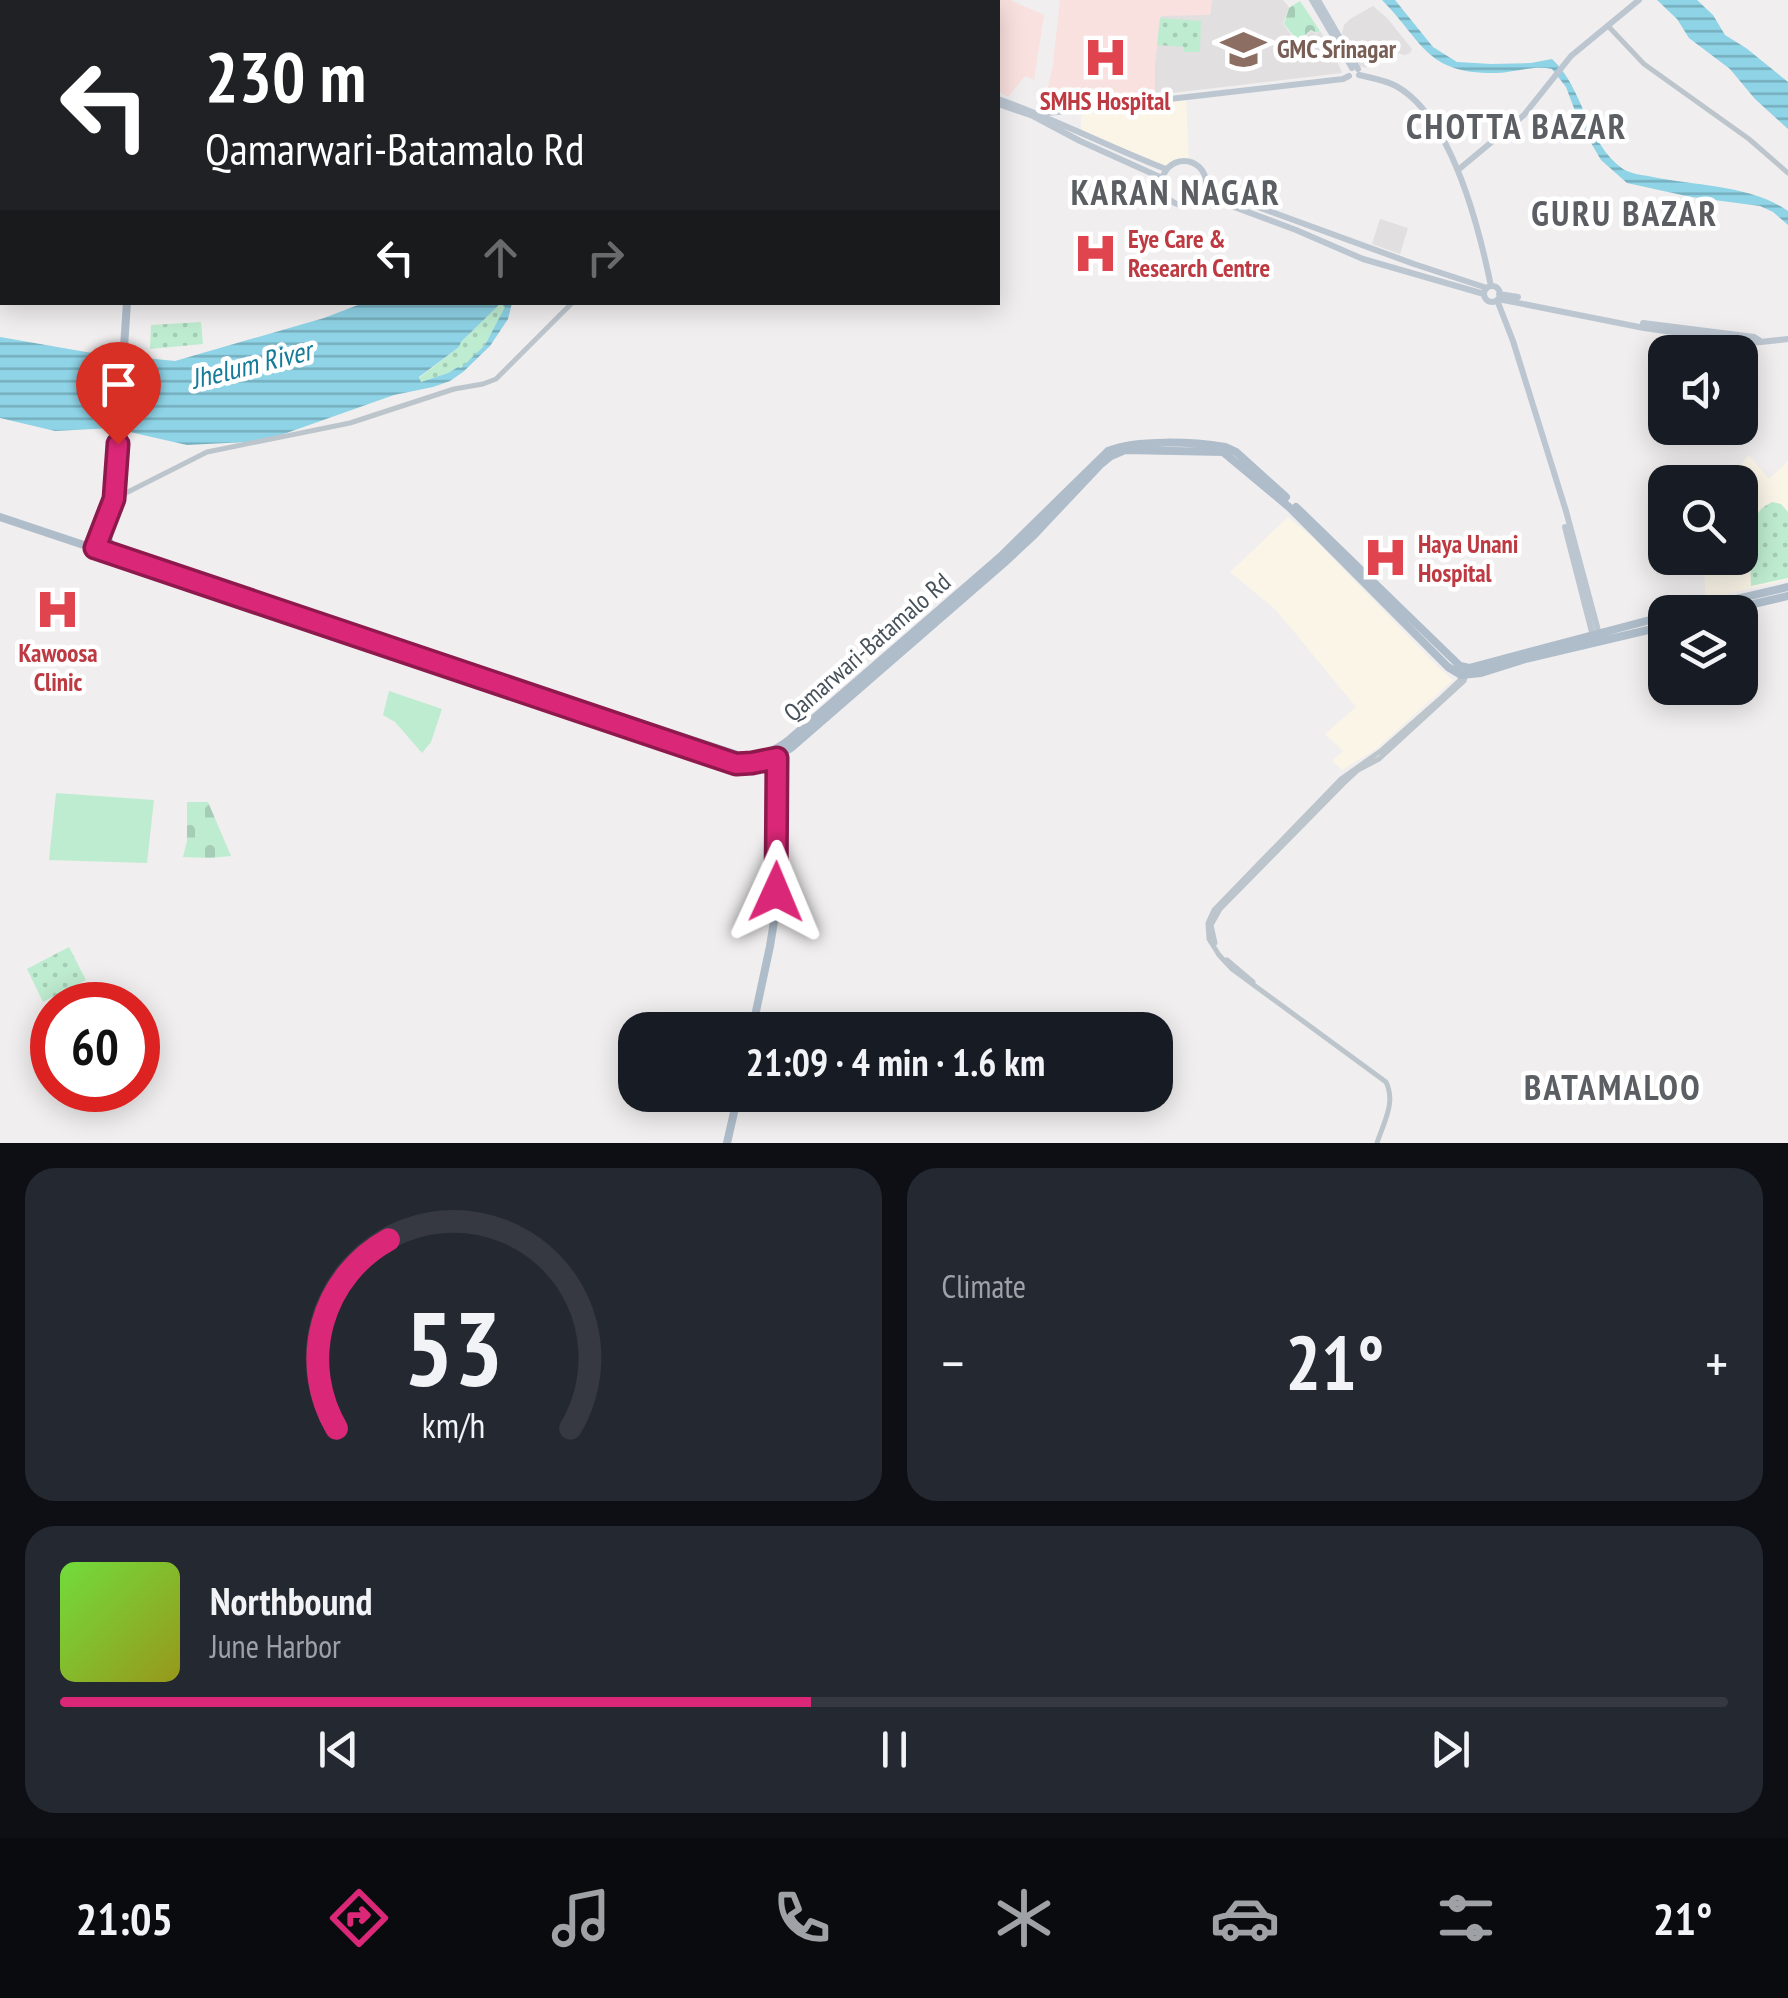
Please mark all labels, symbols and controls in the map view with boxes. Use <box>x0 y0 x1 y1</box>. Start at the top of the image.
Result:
school or university icon: GMC Srinagar <box>1220 25 1268 73</box>
text: 230 m <box>205 31 366 121</box>
hospital icon: SMHS Hospital <box>1081 33 1129 81</box>
place label: GMC Srinagar <box>1277 33 1397 65</box>
icon: left <box>40 40 170 170</box>
place label: SMHS Hospital <box>1040 85 1171 117</box>
district label: CHOTTA BAZAR <box>1406 103 1628 149</box>
text: Qamarwari-Batamalo Rd <box>205 119 585 177</box>
district label: KARAN NAGAR <box>1071 169 1281 215</box>
district label: GURU BAZAR <box>1531 190 1719 236</box>
place label: Eye Care & Research Centre <box>1128 223 1270 284</box>
hospital icon: Eye Care & Research Centre <box>1071 229 1119 277</box>
icon: left <box>368 230 423 285</box>
icon: ahead <box>473 230 528 285</box>
icon: right <box>578 230 633 285</box>
water label: Jhelum River <box>186 330 319 397</box>
map controls <box>1648 335 1758 705</box>
button: sound <box>1648 335 1758 445</box>
pin <box>76 342 161 445</box>
icon: arrive <box>91 357 146 412</box>
button: search <box>1648 465 1758 575</box>
place label: Haya Unani Hospital <box>1418 528 1518 589</box>
hospital icon: Haya Unani Hospital <box>1361 534 1409 582</box>
street label: Qamarwari-Batamalo Rd <box>777 566 957 728</box>
hospital icon: Kawoosa Clinic <box>34 585 82 633</box>
button: layers <box>1648 595 1758 705</box>
place label: Kawoosa Clinic <box>18 637 98 698</box>
position arrow <box>724 840 828 944</box>
speed limit sign: 60 <box>30 982 160 1112</box>
text: 21:09 · 4 min · 1.6 km <box>746 1037 1045 1086</box>
district label: BATAMALOO <box>1524 1064 1702 1110</box>
text: Climate <box>942 1265 1026 1307</box>
text: 53 <box>404 1280 503 1415</box>
text: 21° <box>1285 1314 1384 1411</box>
text: − <box>942 1327 964 1398</box>
text: + <box>1705 1327 1728 1398</box>
text: km/h <box>422 1402 485 1448</box>
text: Northbound <box>210 1576 372 1625</box>
text: June Harbor <box>210 1625 341 1667</box>
icon: previous <box>311 1722 366 1777</box>
icon: pause <box>867 1722 922 1777</box>
icon: next <box>1423 1722 1478 1777</box>
icon: directions <box>324 1883 394 1953</box>
icon: music <box>546 1883 616 1953</box>
icon: phone <box>767 1883 837 1953</box>
icon: climate <box>989 1883 1059 1953</box>
icon: car <box>1210 1883 1280 1953</box>
icon: filters <box>1431 1883 1501 1953</box>
text: 21:05 <box>76 1889 173 1947</box>
text: 21° <box>1653 1889 1712 1947</box>

